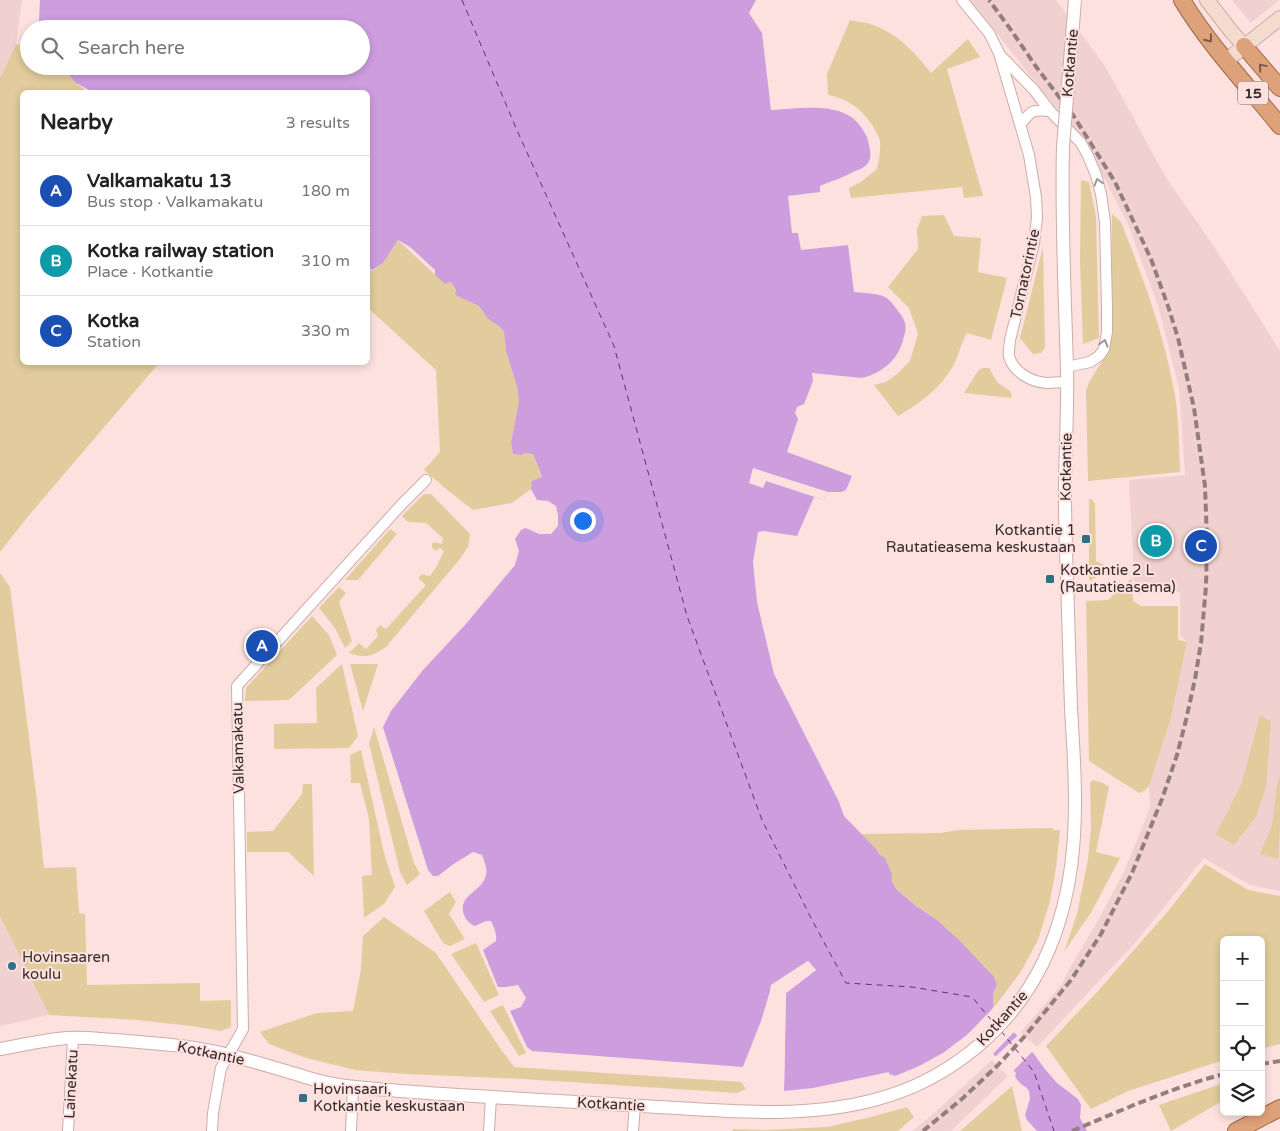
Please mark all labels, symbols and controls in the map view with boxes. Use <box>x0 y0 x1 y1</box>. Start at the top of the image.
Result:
search box <box>20 20 370 75</box>
street label: Kotkantie <box>1058 28 1082 98</box>
one-way arrow <box>1203 33 1211 42</box>
icon: search <box>38 34 66 62</box>
text: Search here <box>78 37 185 59</box>
one-way arrow <box>1260 64 1268 73</box>
road number: 15 <box>1238 82 1268 105</box>
text: Nearby <box>40 110 113 135</box>
text: 3 results <box>286 113 350 133</box>
text: Valkamakatu 13 <box>87 170 232 192</box>
one-way arrow <box>1093 179 1103 187</box>
text: A <box>50 181 62 201</box>
text: 180 m <box>301 181 350 201</box>
text: Bus stop · Valkamakatu <box>87 192 263 212</box>
street label: Tornatorintie <box>1007 227 1043 321</box>
text: Kotka railway station <box>87 240 274 262</box>
text: B <box>50 251 62 271</box>
text: 310 m <box>301 251 350 271</box>
text: Place · Kotkantie <box>87 262 213 282</box>
text: Kotka <box>87 310 139 332</box>
text: C <box>50 321 62 341</box>
text: 330 m <box>301 321 350 341</box>
text: Station <box>87 332 141 352</box>
one-way arrow <box>1099 340 1109 348</box>
street label: Kotkantie <box>1056 433 1076 501</box>
your location <box>570 508 596 534</box>
place label: Kotkantie 1 Rautatieasema keskustaan <box>886 521 1076 556</box>
pin: B <box>1140 522 1172 560</box>
pin: C <box>1185 527 1217 565</box>
marker: Kotkantie 1 Rautatieasema keskustaan <box>1080 533 1092 545</box>
place label: Kotkantie 2 L (Rautatieasema) <box>1060 561 1176 596</box>
marker: Kotkantie 2 L (Rautatieasema) <box>1044 573 1056 585</box>
pin: A <box>246 627 278 665</box>
street label: Valkamakatu <box>228 702 248 794</box>
map controls <box>1220 936 1265 1116</box>
button: + <box>1220 936 1265 981</box>
place label: Hovinsaaren koulu <box>22 948 110 983</box>
marker: Hovinsaaren koulu <box>6 960 18 972</box>
button: − <box>1220 981 1265 1026</box>
street label: Kotkantie <box>972 987 1032 1049</box>
button: locate <box>1220 1026 1265 1071</box>
street label: Kotkantie <box>176 1037 246 1069</box>
street label: Lainekatu <box>60 1049 82 1119</box>
button: layers <box>1220 1071 1265 1116</box>
place label: Hovinsaari, Kotkantie keskustaan <box>313 1080 465 1115</box>
marker: Hovinsaari, Kotkantie keskustaan <box>297 1092 309 1104</box>
street label: Kotkantie <box>576 1093 646 1115</box>

